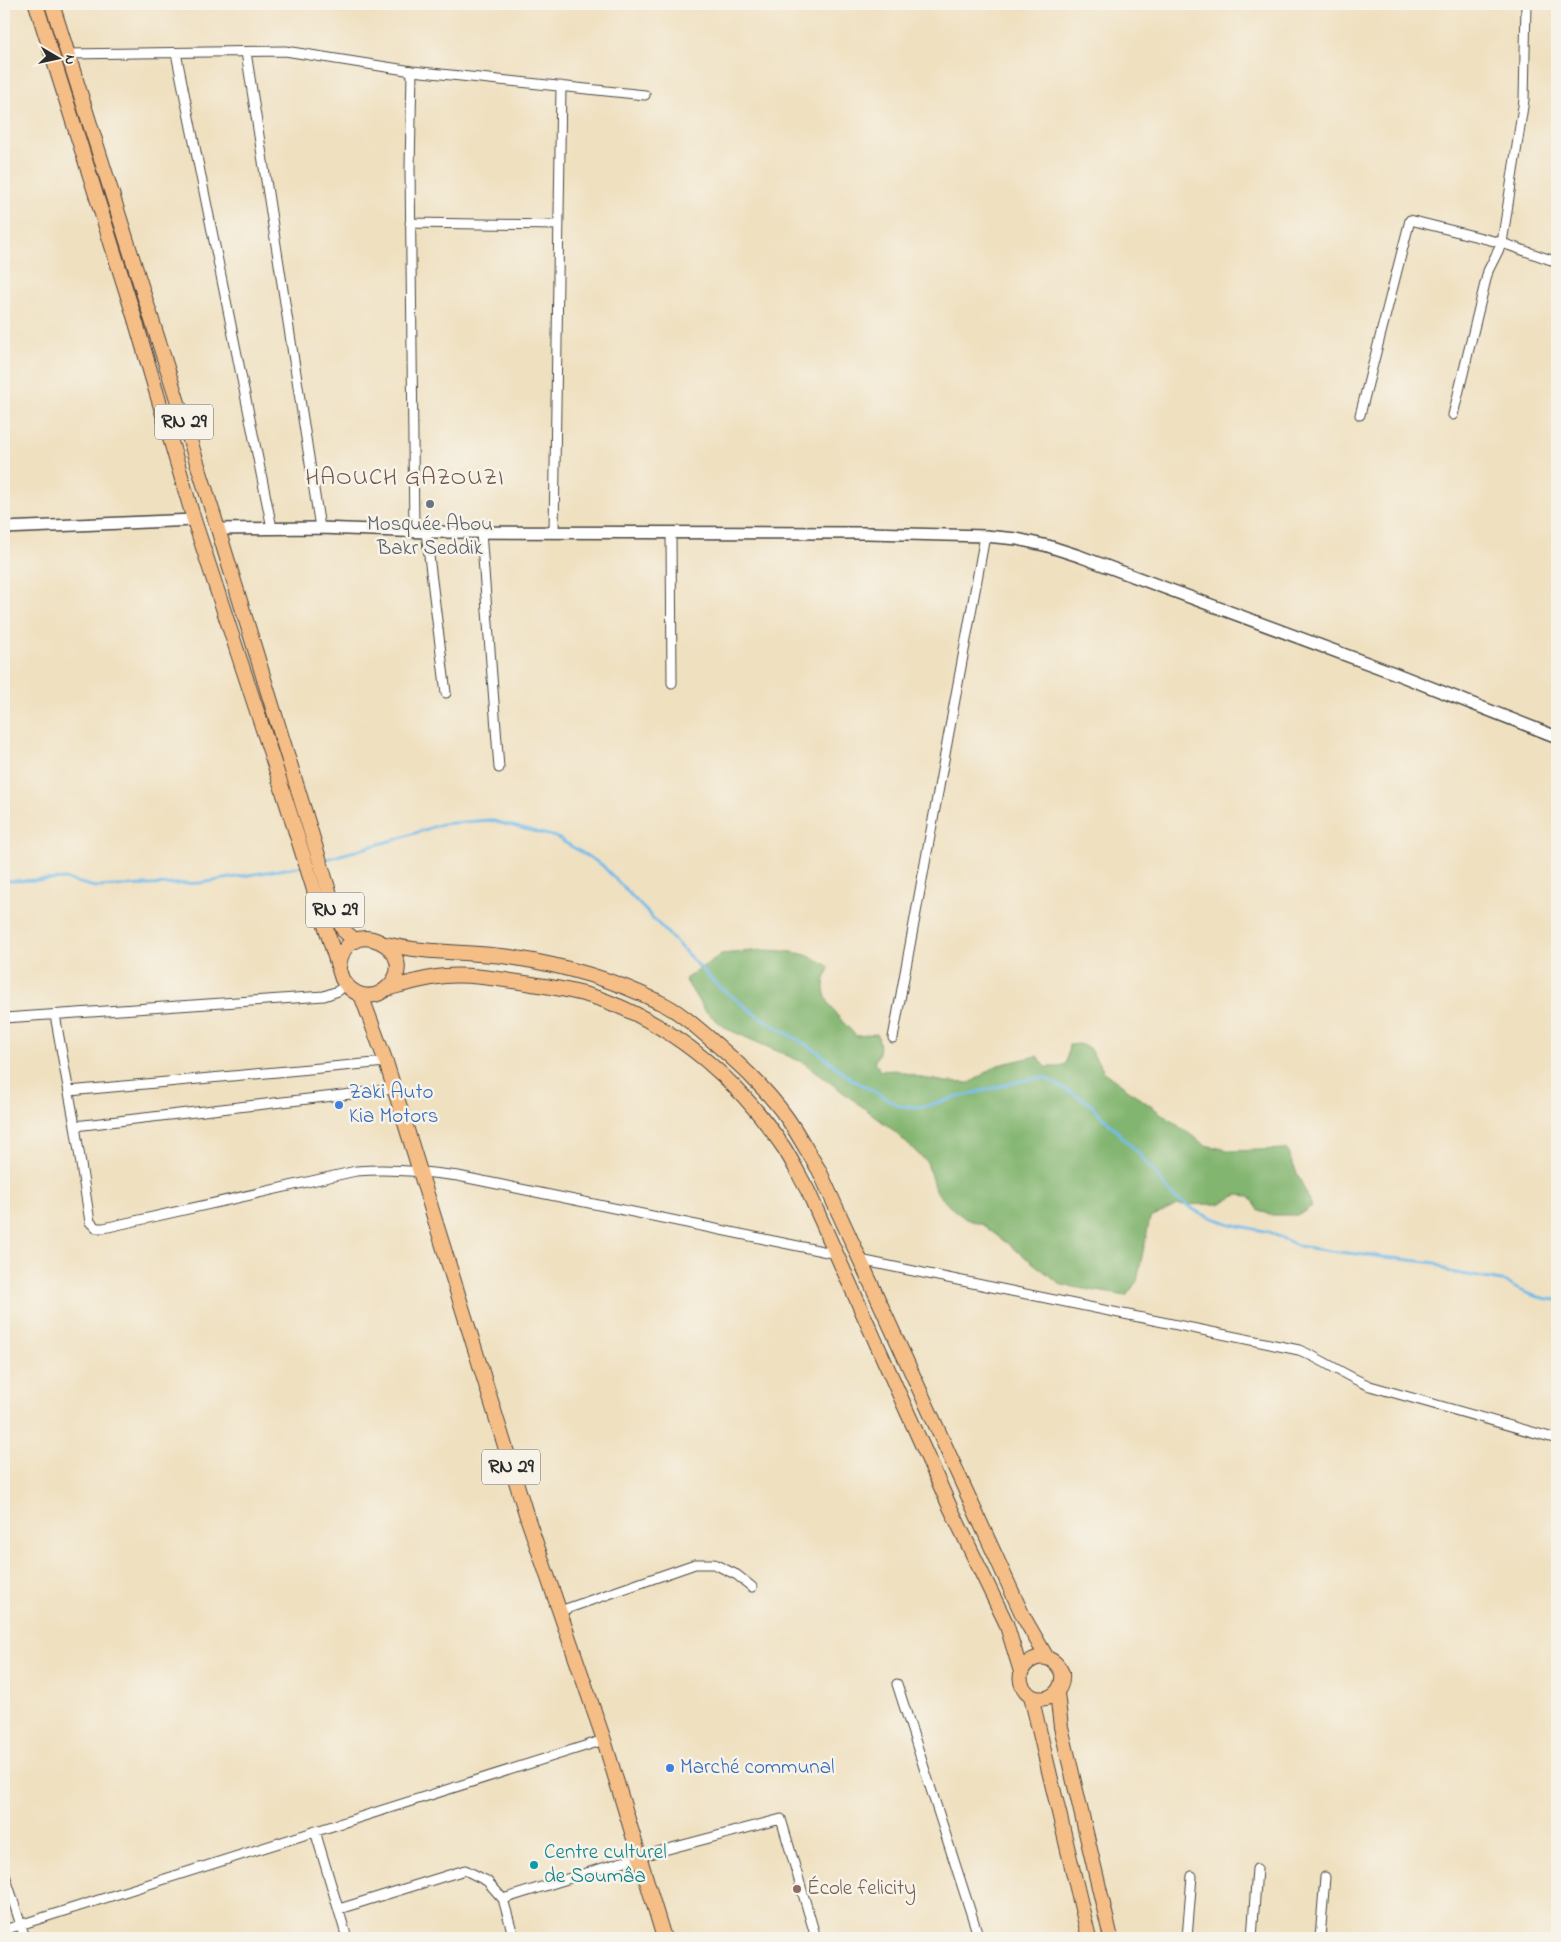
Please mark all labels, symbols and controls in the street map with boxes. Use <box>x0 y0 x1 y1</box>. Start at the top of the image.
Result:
north arrow <box>32 32 82 82</box>
text: N <box>58 53 80 66</box>
road number: RN 29 <box>155 404 213 440</box>
district label: HAOUCH GAZOUZI <box>305 461 505 496</box>
marker: Mosquée Abou Bakr Seddik <box>424 498 436 510</box>
place label: Mosquée Abou Bakr Seddik <box>367 510 493 564</box>
road number: RN 29 <box>306 892 364 928</box>
place label: Zaki Auto Kia Motors <box>349 1078 438 1132</box>
marker: Zaki Auto Kia Motors <box>333 1099 345 1111</box>
road number: RN 29 <box>482 1450 540 1484</box>
place label: Marché communal <box>680 1753 835 1783</box>
marker: Marché communal <box>664 1762 676 1774</box>
place label: Centre culturel de Soumâa <box>544 1838 667 1892</box>
marker: Centre culturel de Soumâa <box>528 1859 540 1871</box>
place label: École felicity <box>807 1874 916 1906</box>
marker: École felicity <box>791 1883 803 1895</box>

